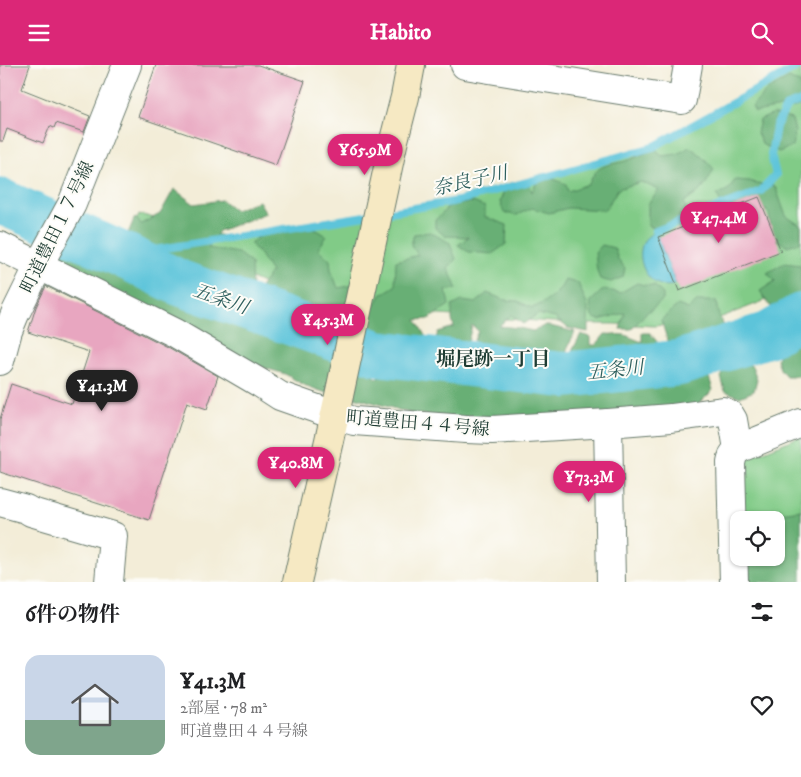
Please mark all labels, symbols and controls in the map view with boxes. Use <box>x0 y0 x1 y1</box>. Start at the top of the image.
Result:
icon: menu <box>25 19 53 47</box>
text: Habito <box>370 19 431 46</box>
icon: search <box>748 19 776 47</box>
pin: ¥65.9M <box>324 133 406 176</box>
text: ¥65.9M <box>339 140 391 160</box>
street label: 町道豊田１７号線 <box>16 158 99 297</box>
water label: 奈良子川 <box>431 161 512 201</box>
pin: ¥47.4M <box>678 201 760 244</box>
text: ¥47.4M <box>691 208 747 228</box>
water label: 五条川 <box>190 279 253 320</box>
pin: ¥45.3M <box>287 303 369 346</box>
text: ¥45.3M <box>302 310 354 330</box>
district label: 堀尾跡一丁目 <box>436 348 550 371</box>
water label: 五条川 <box>586 356 647 385</box>
pin: ¥41.3M <box>61 369 143 412</box>
text: ¥41.3M <box>77 376 127 396</box>
street label: 町道豊田４４号線 <box>345 407 491 441</box>
pin: ¥40.8M <box>255 447 337 489</box>
text: ¥40.8M <box>269 453 323 473</box>
pin: ¥73.3M <box>548 461 630 503</box>
text: ¥73.3M <box>564 467 614 487</box>
map controls <box>730 511 785 566</box>
button: locate <box>730 511 785 566</box>
icon: filters <box>748 598 776 626</box>
text: 6件の物件 <box>25 602 120 628</box>
text: ¥41.3M <box>180 669 246 695</box>
icon: home <box>65 675 125 735</box>
icon: heart <box>748 691 776 719</box>
text: 2部屋 · 78 m² <box>180 698 267 718</box>
text: 町道豊田４４号線 <box>180 721 308 741</box>

